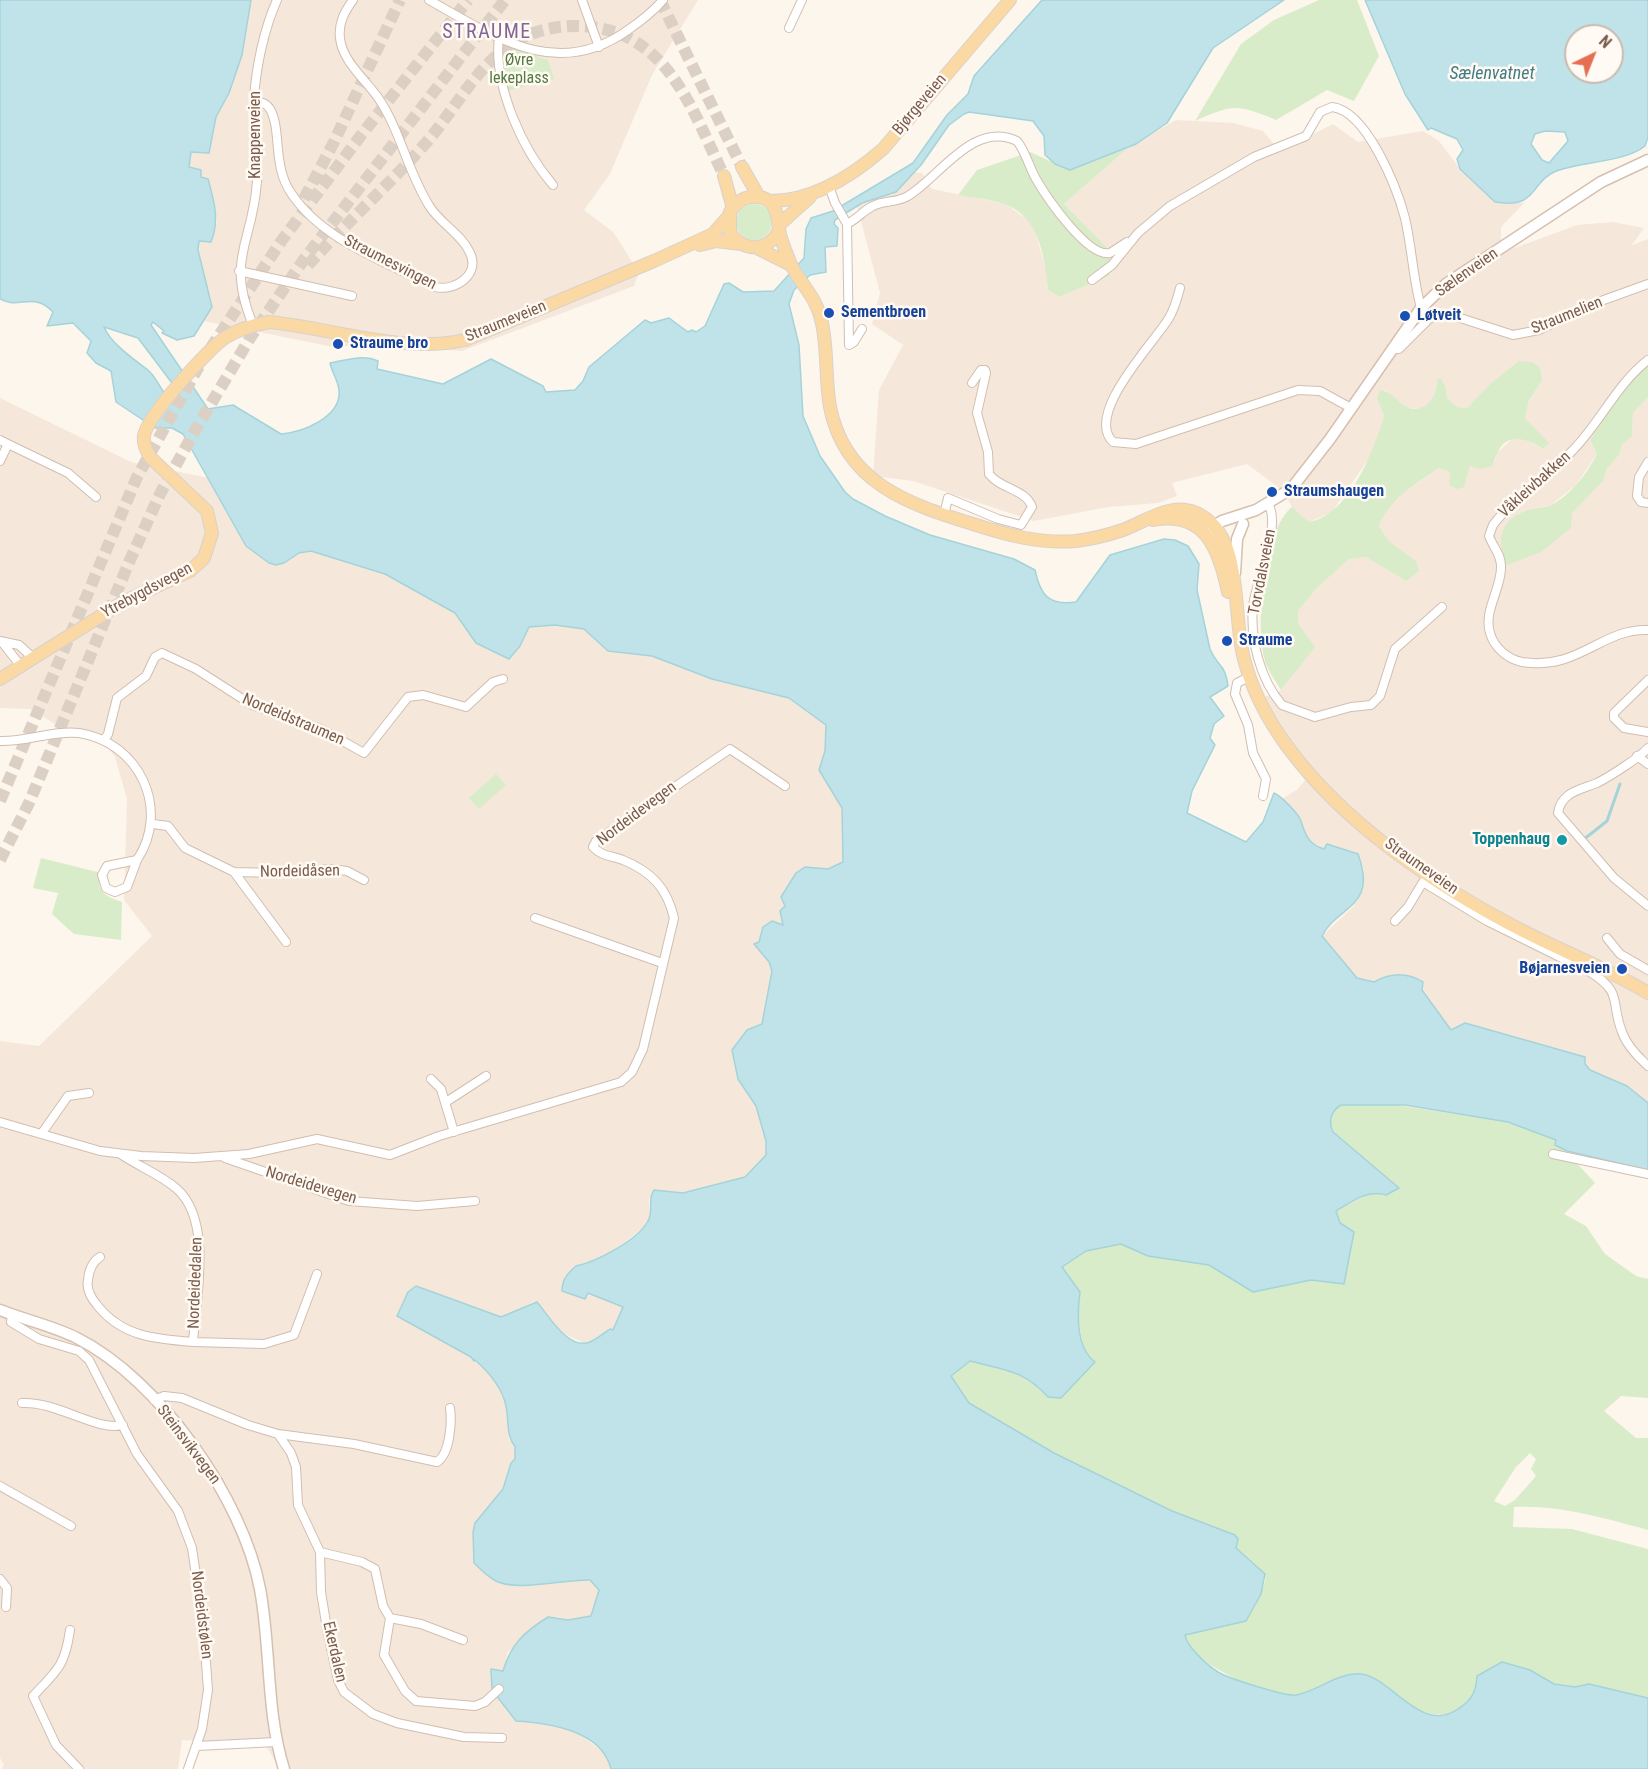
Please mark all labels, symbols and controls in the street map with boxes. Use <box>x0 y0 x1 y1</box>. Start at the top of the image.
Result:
district label: STRAUME <box>442 21 532 45</box>
north arrow <box>1564 24 1624 84</box>
text: N <box>1595 32 1615 52</box>
park label: Øvre lekeplass <box>489 51 549 89</box>
water label: Sælenvatnet <box>1449 63 1535 85</box>
street label: Bjørgeveien <box>889 71 951 139</box>
street label: Knappenveien <box>246 91 266 179</box>
street label: Straumesvingen <box>341 231 439 295</box>
street label: Sælenveien <box>1432 244 1502 302</box>
street label: Straumelien <box>1529 293 1605 339</box>
street label: Straumeveien <box>463 297 549 347</box>
place label: Sementbroen <box>841 303 926 323</box>
marker: Sementbroen <box>822 306 836 320</box>
place label: Løtveit <box>1417 306 1461 326</box>
marker: Løtveit <box>1398 309 1412 323</box>
place label: Straume bro <box>350 334 428 354</box>
marker: Straume bro <box>331 337 345 351</box>
street label: Våkleivbakken <box>1495 448 1575 522</box>
place label: Straumshaugen <box>1284 482 1384 502</box>
marker: Straumshaugen <box>1265 485 1279 499</box>
street label: Torvdalsveien <box>1245 527 1281 617</box>
street label: Ytrebygdsvegen <box>98 559 196 623</box>
place label: Straume <box>1239 631 1293 651</box>
marker: Straume <box>1220 634 1234 648</box>
street label: Nordeidstraumen <box>239 690 347 750</box>
street label: Nordeidevegen <box>593 778 681 850</box>
place label: Toppenhaug <box>1472 830 1550 850</box>
marker: Toppenhaug <box>1555 833 1569 847</box>
street label: Straumeveien <box>1380 835 1462 899</box>
street label: Nordeidåsen <box>260 862 340 882</box>
place label: Bøjarnesveien <box>1519 959 1610 979</box>
marker: Bøjarnesveien <box>1615 962 1629 976</box>
street label: Nordeidevegen <box>263 1163 359 1209</box>
street label: Nordeidedalen <box>185 1237 207 1329</box>
street label: Steinsvikvegen <box>152 1402 224 1488</box>
street label: Nordeidstølen <box>186 1570 216 1660</box>
street label: Ekerdalen <box>318 1620 350 1684</box>

